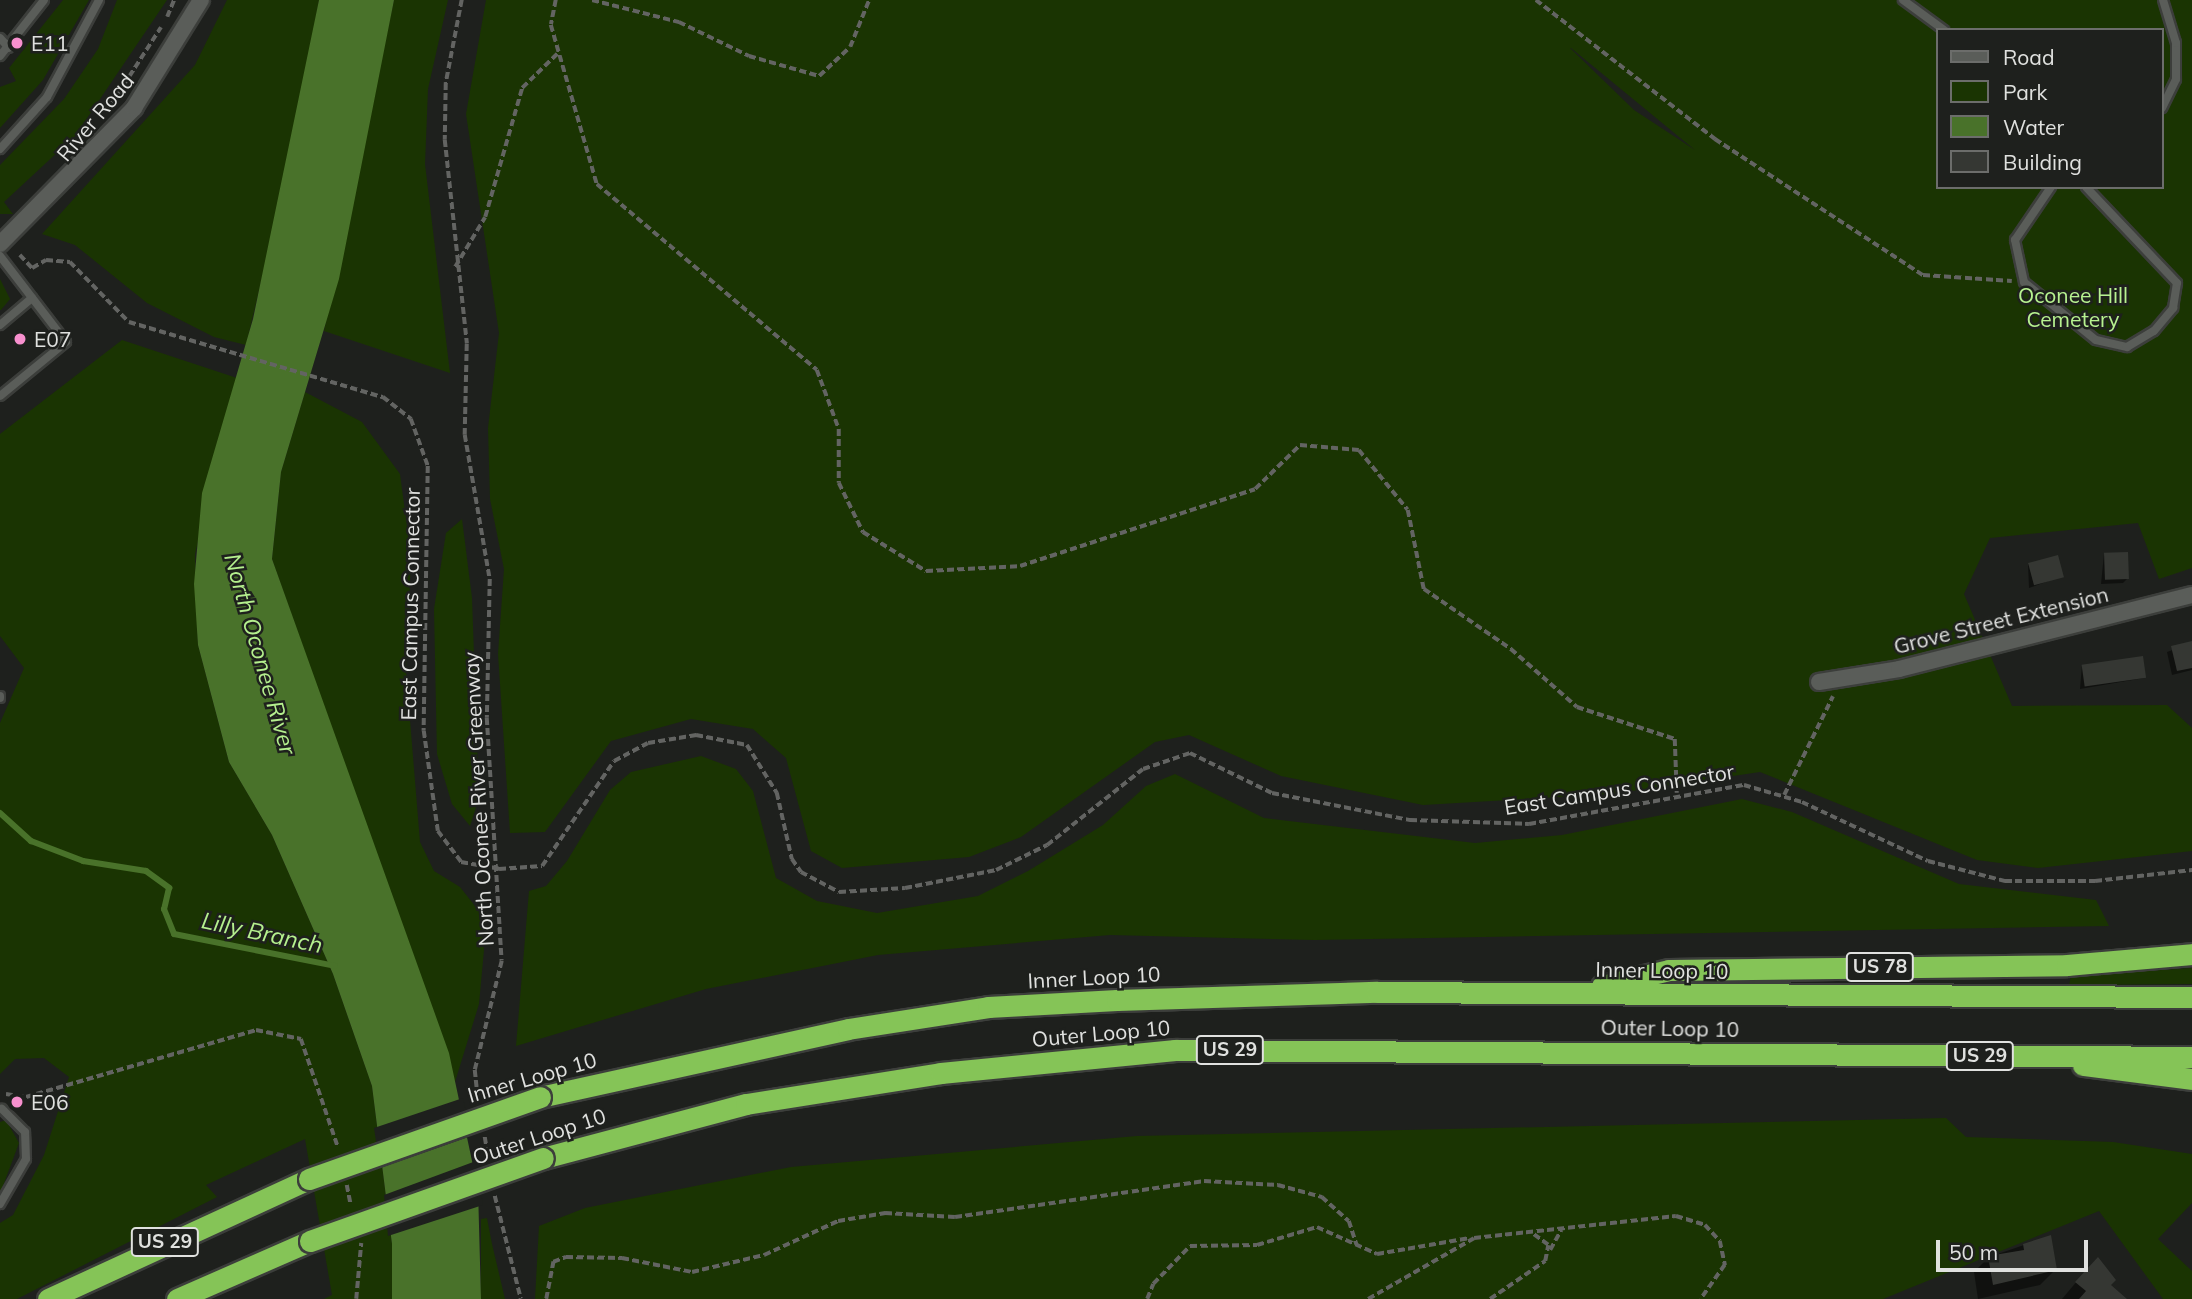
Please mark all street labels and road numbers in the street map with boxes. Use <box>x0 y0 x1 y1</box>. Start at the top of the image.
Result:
street label: River Road <box>51 68 139 166</box>
street label: East Campus Connector <box>395 488 425 720</box>
street label: Grove Street Extension <box>1891 581 2111 659</box>
street label: North Oconee River Greenway <box>458 651 498 947</box>
street label: East Campus Connector <box>1502 758 1736 820</box>
road number: US 78 <box>1845 951 1915 982</box>
street label: Inner Loop 10 <box>1595 956 1729 984</box>
street label: Inner Loop 10 <box>1027 961 1161 993</box>
street label: Outer Loop 10 <box>1031 1014 1171 1052</box>
street label: Outer Loop 10 <box>1600 1014 1740 1042</box>
road number: US 29 <box>1195 1034 1265 1066</box>
road number: US 29 <box>1945 1040 2015 1072</box>
street label: Inner Loop 10 <box>465 1047 599 1107</box>
street label: Outer Loop 10 <box>469 1103 609 1169</box>
road number: US 29 <box>130 1226 200 1258</box>

